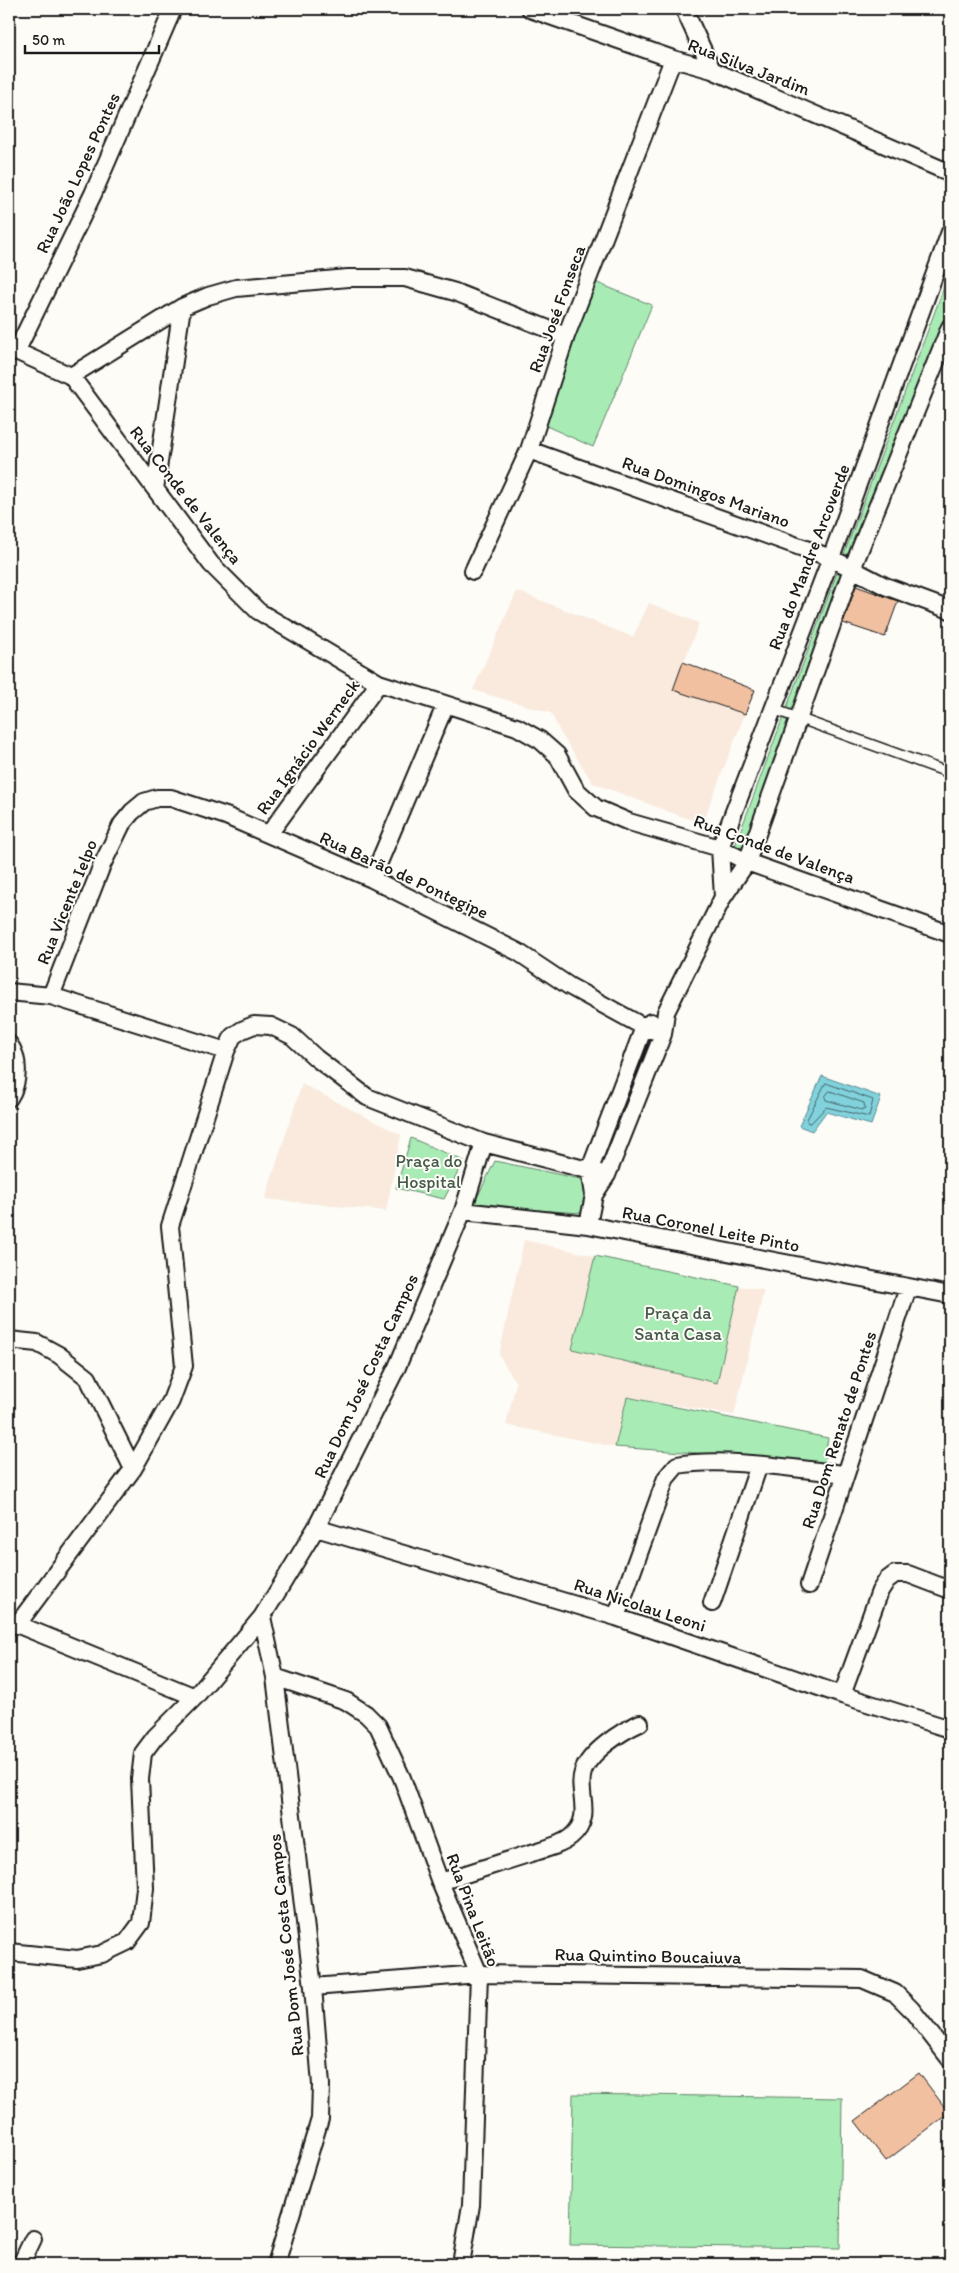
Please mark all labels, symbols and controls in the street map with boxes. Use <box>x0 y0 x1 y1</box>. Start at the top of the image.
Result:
scale bar <box>25 22 159 54</box>
text: 50 m <box>32 31 65 49</box>
street label: Rua Silva Jardim <box>685 34 814 101</box>
street label: Rua João Lopes Pontes <box>31 89 125 257</box>
street label: Rua José Fonseca <box>524 242 591 376</box>
street label: Rua Conde de Valença <box>125 421 247 569</box>
street label: Rua Domingos Mariano <box>619 451 793 533</box>
street label: Rua do Mandre Arcoverde <box>763 461 855 653</box>
street label: Rua Ignácio Werneck <box>251 674 365 819</box>
street label: Rua Conde de Valença <box>690 810 858 888</box>
street label: Rua Barão de Pontegipe <box>316 826 492 924</box>
street label: Rua Vicente Ielpo <box>32 836 102 968</box>
park label: Praça do Hospital <box>396 1150 462 1193</box>
street label: Rua Coronel Leite Pinto <box>620 1201 802 1257</box>
street label: Rua Dom José Costa Campos <box>309 1270 423 1482</box>
park label: Praça da Santa Casa <box>634 1302 722 1345</box>
street label: Rua Dom Renato de Pontes <box>797 1328 881 1532</box>
street label: Rua Nicolau Leoni <box>571 1573 709 1637</box>
street label: Rua Dom José Costa Campos <box>263 1833 309 2057</box>
street label: Rua Pina Leitão <box>441 1850 505 1970</box>
street label: Rua Quintino Boucaiuva <box>554 1943 742 1969</box>

